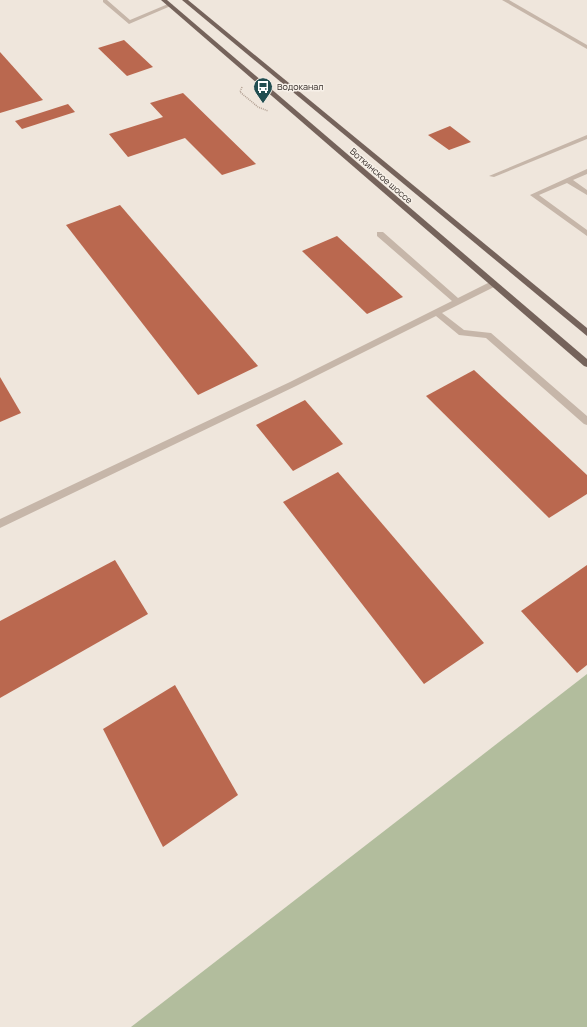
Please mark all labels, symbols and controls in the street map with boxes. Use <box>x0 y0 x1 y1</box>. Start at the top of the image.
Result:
bus stop icon: Водоканал <box>252 76 274 104</box>
place label: Водоканал <box>277 80 324 93</box>
street label: Воткинское шоссе <box>347 145 415 206</box>

